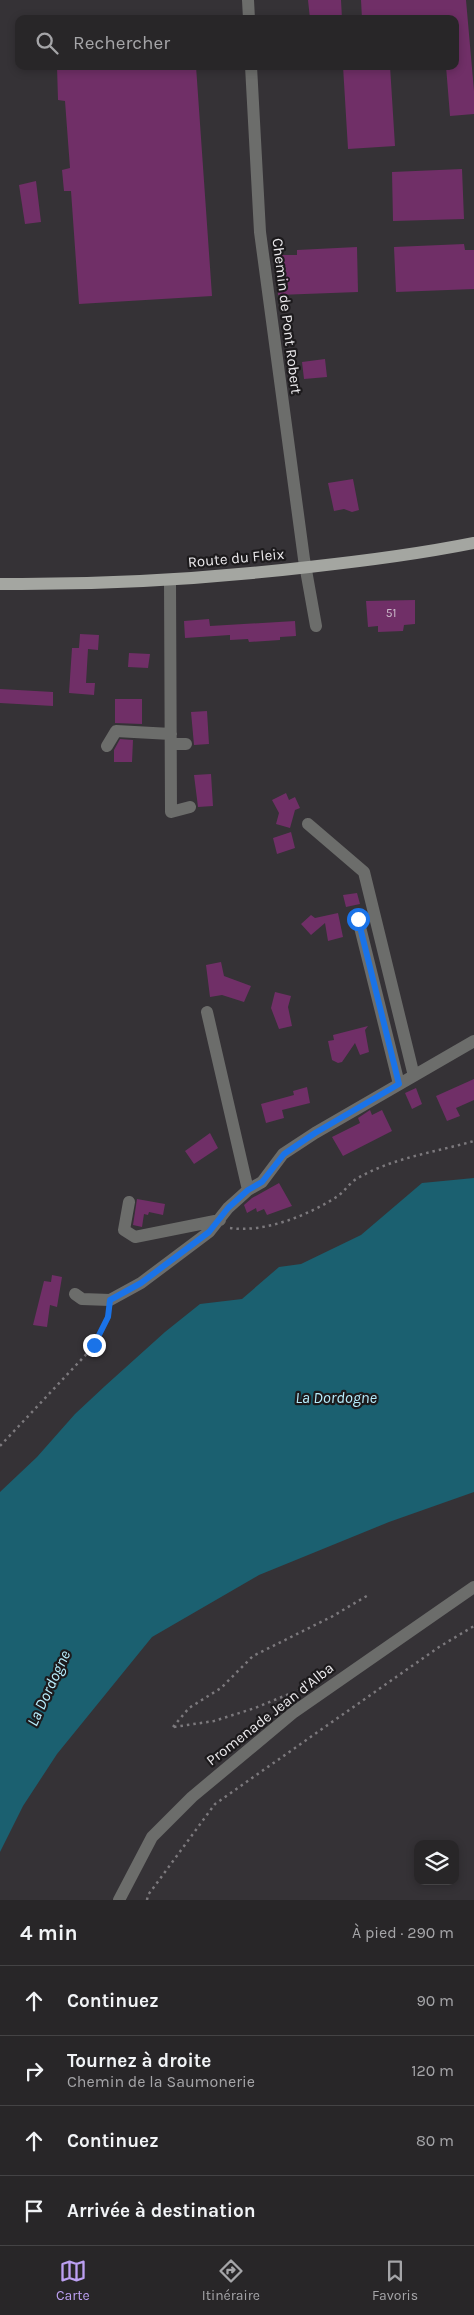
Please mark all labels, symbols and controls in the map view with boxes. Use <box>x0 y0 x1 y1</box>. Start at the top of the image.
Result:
search box <box>15 15 459 70</box>
icon: search <box>33 29 61 57</box>
text: Rechercher <box>73 32 170 54</box>
street label: Chemin de Pont Robert <box>268 237 306 395</box>
street label: Route du Fleix <box>187 545 285 571</box>
house number: 51 <box>386 606 396 620</box>
route start <box>347 908 370 931</box>
route end <box>83 1334 106 1357</box>
water label: La Dordogne <box>295 1388 377 1407</box>
water label: La Dordogne <box>23 1647 75 1729</box>
street label: Promenade Jean d'Alba <box>203 1659 337 1769</box>
map controls <box>414 1840 459 1885</box>
button: layers <box>414 1840 459 1885</box>
text: 4 min <box>20 1921 78 1945</box>
text: À pied · 290 m <box>352 1923 454 1942</box>
icon: ahead <box>20 1987 48 2015</box>
text: Continuez <box>67 1990 159 2012</box>
text: 90 m <box>416 1991 454 2010</box>
text: Tournez à droite <box>67 2050 211 2072</box>
icon: right <box>20 2057 48 2085</box>
text: 120 m <box>411 2061 454 2080</box>
text: Chemin de la Saumonerie <box>67 2072 255 2091</box>
icon: ahead <box>20 2127 48 2155</box>
text: Continuez <box>67 2130 159 2152</box>
text: 80 m <box>416 2131 454 2150</box>
icon: arrive <box>20 2197 48 2225</box>
text: Arrivée à destination <box>67 2200 256 2222</box>
tab: Carte <box>56 2257 90 2304</box>
tab: Itinéraire <box>202 2257 260 2304</box>
tab: Favoris <box>372 2257 418 2304</box>

